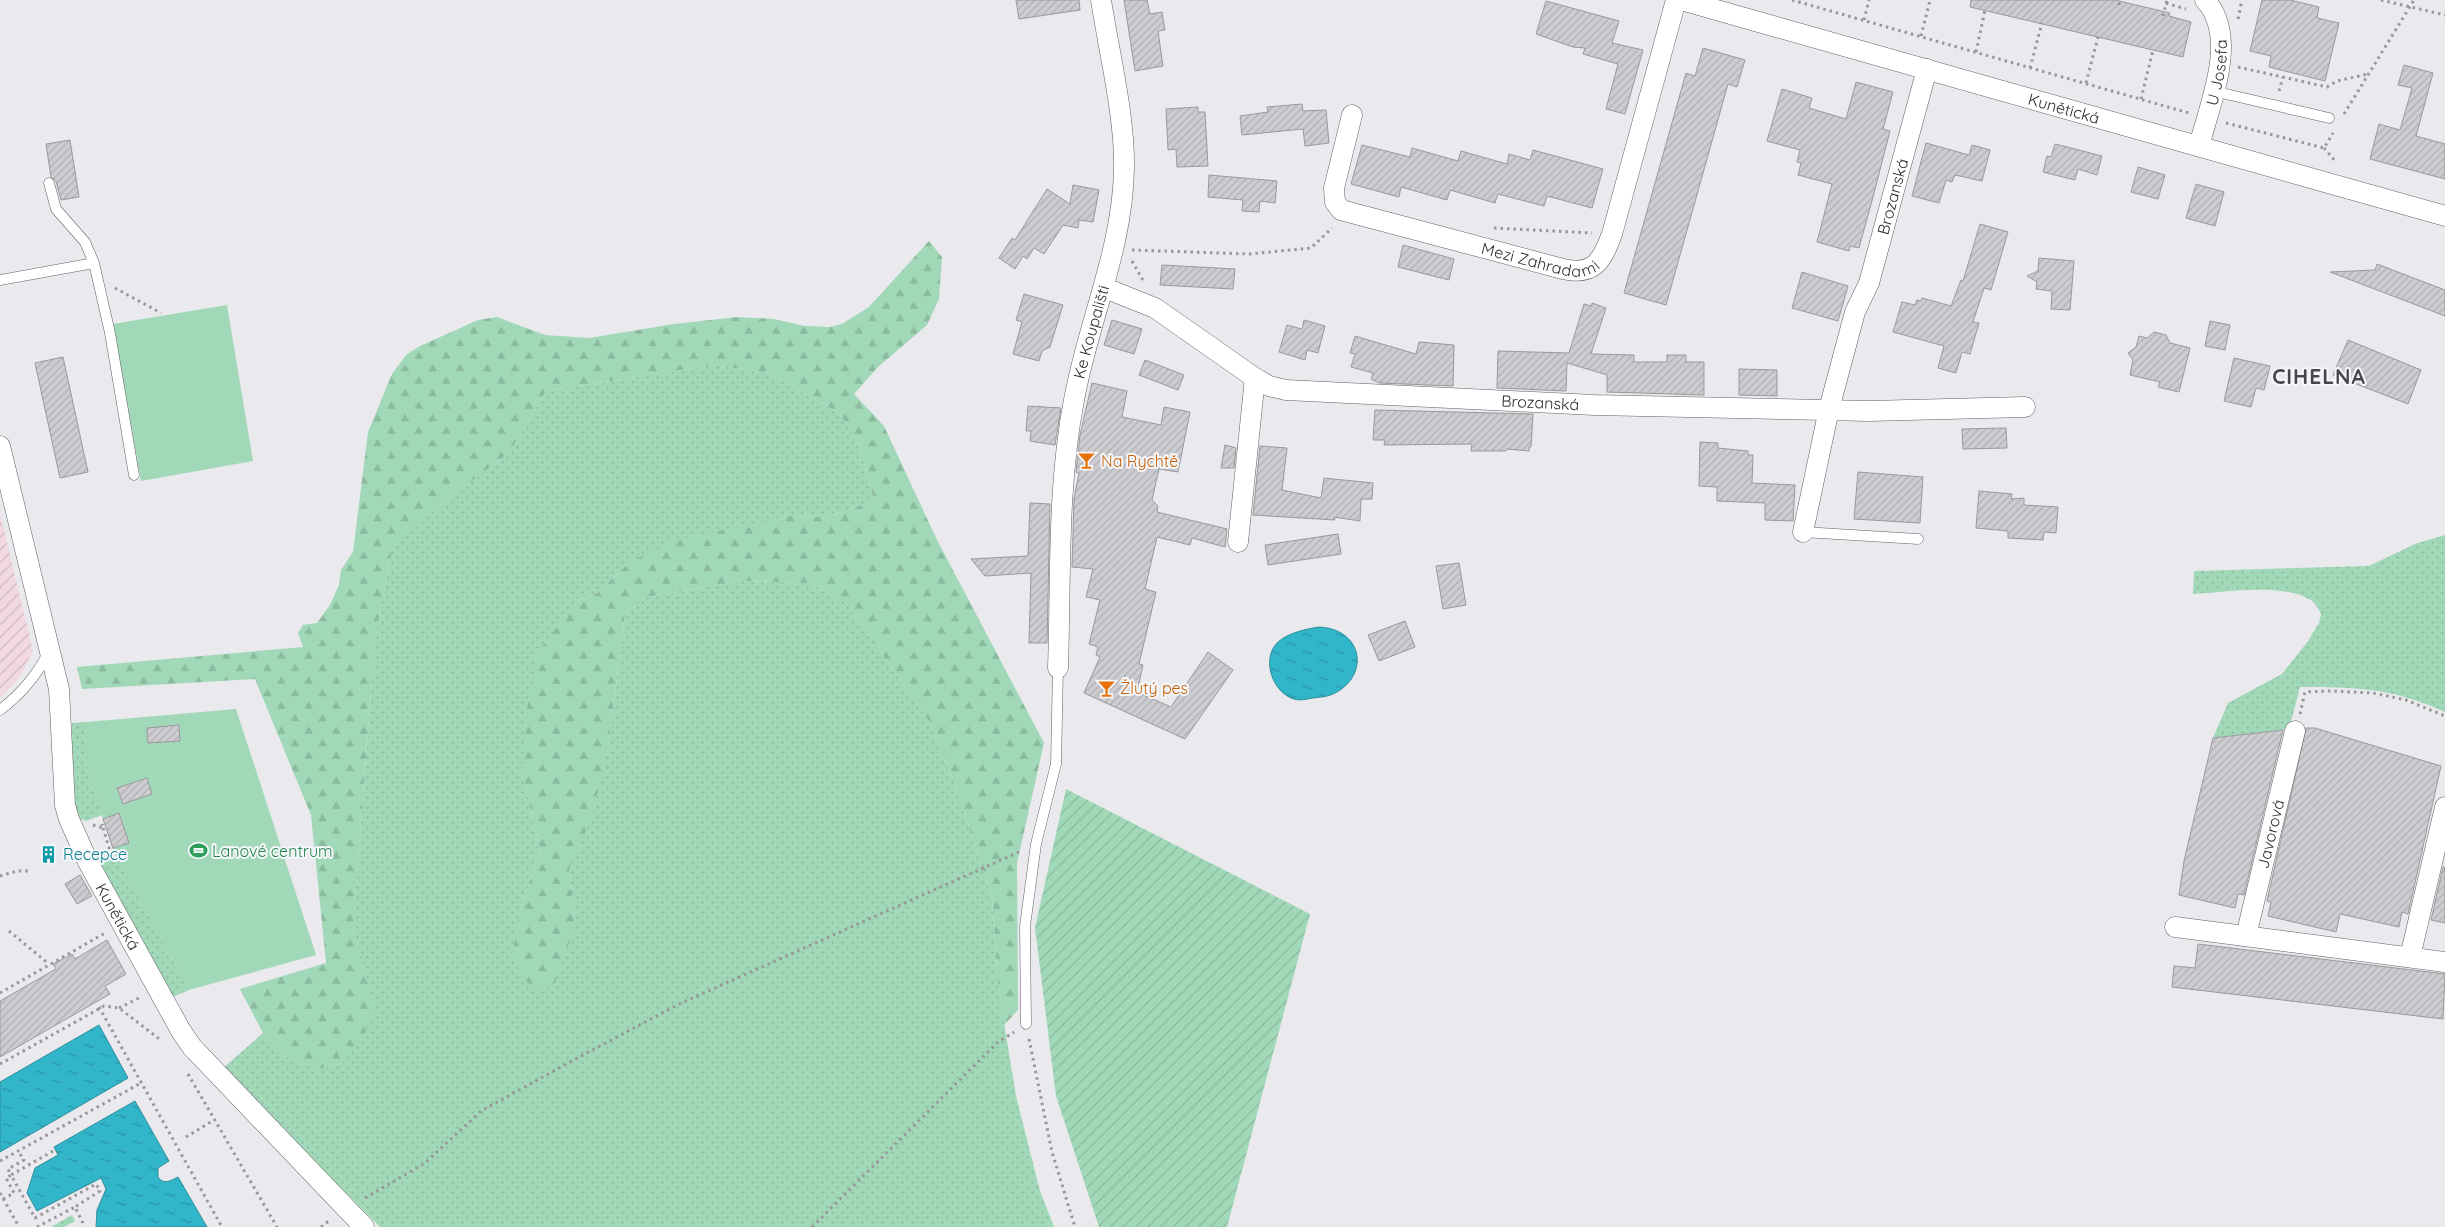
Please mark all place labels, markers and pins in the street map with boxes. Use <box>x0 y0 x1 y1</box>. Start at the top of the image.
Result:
bar icon: Na Rychtě <box>1077 451 1097 471</box>
place label: Na Rychtě <box>1101 451 1178 471</box>
bar icon: Žlutý pes <box>1096 678 1116 698</box>
place label: Žlutý pes <box>1120 678 1188 698</box>
sports icon: Lanové centrum <box>188 841 208 861</box>
place label: Lanové centrum <box>212 841 333 861</box>
building icon: Recepce <box>39 844 59 864</box>
place label: Recepce <box>63 844 127 864</box>

